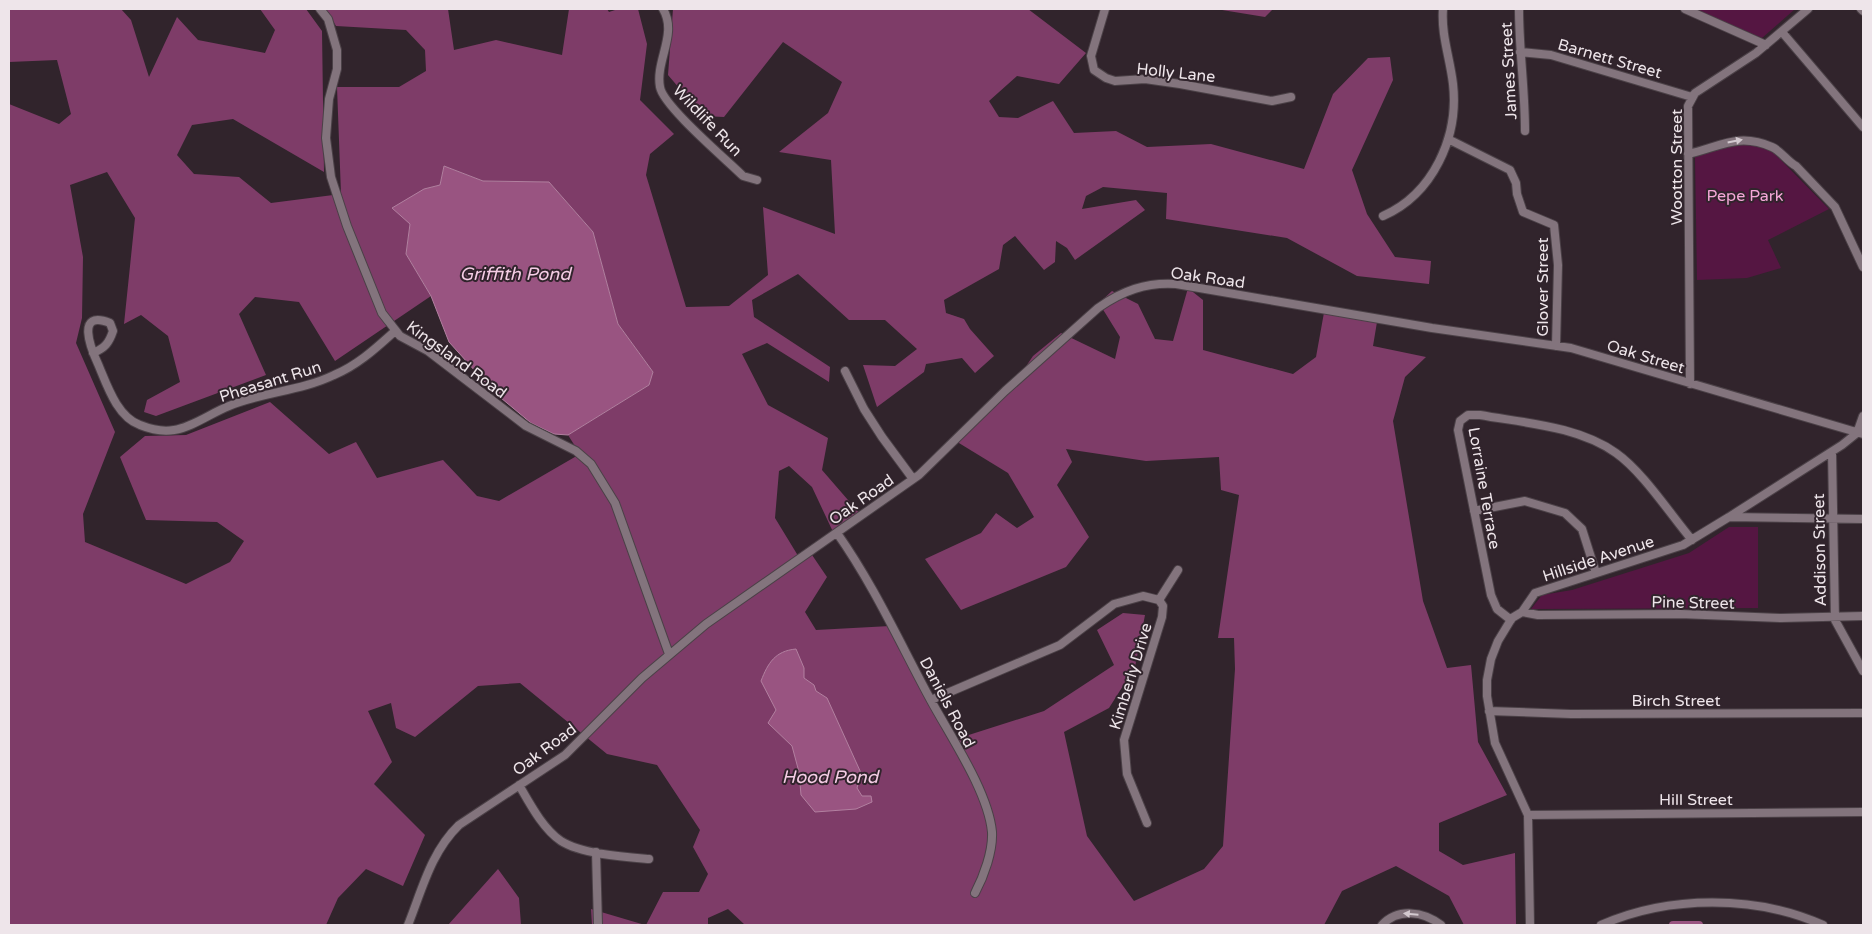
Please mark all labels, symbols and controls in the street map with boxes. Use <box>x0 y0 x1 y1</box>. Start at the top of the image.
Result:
street label: James Street <box>1496 22 1522 120</box>
street label: Barnett Street <box>1555 35 1664 83</box>
street label: Holly Lane <box>1135 59 1216 87</box>
street label: Wildlife Run <box>668 81 746 161</box>
street label: Wootton Street <box>1667 109 1687 225</box>
one-way arrow <box>1727 137 1742 145</box>
park label: Pepe Park <box>1706 186 1784 206</box>
street label: Glover Street <box>1533 237 1553 337</box>
water label: Griffith Pond <box>459 263 573 285</box>
street label: Oak Road <box>1169 263 1246 293</box>
street label: Kingsland Road <box>402 317 511 403</box>
street label: Oak Street <box>1604 336 1687 378</box>
street label: Pheasant Run <box>217 357 324 407</box>
street label: Lorraine Terrace <box>1463 426 1505 551</box>
street label: Oak Road <box>825 470 898 529</box>
street label: Addison Street <box>1809 493 1831 607</box>
street label: Hillside Avenue <box>1540 531 1657 586</box>
street label: Pine Street <box>1651 592 1735 614</box>
street label: Kimberly Drive <box>1105 620 1157 732</box>
street label: Daniels Road <box>915 654 979 751</box>
street label: Birch Street <box>1632 691 1721 711</box>
street label: Oak Road <box>509 719 581 780</box>
water label: Hood Pond <box>782 766 881 788</box>
street label: Hill Street <box>1659 790 1733 810</box>
one-way arrow <box>1402 910 1418 918</box>

